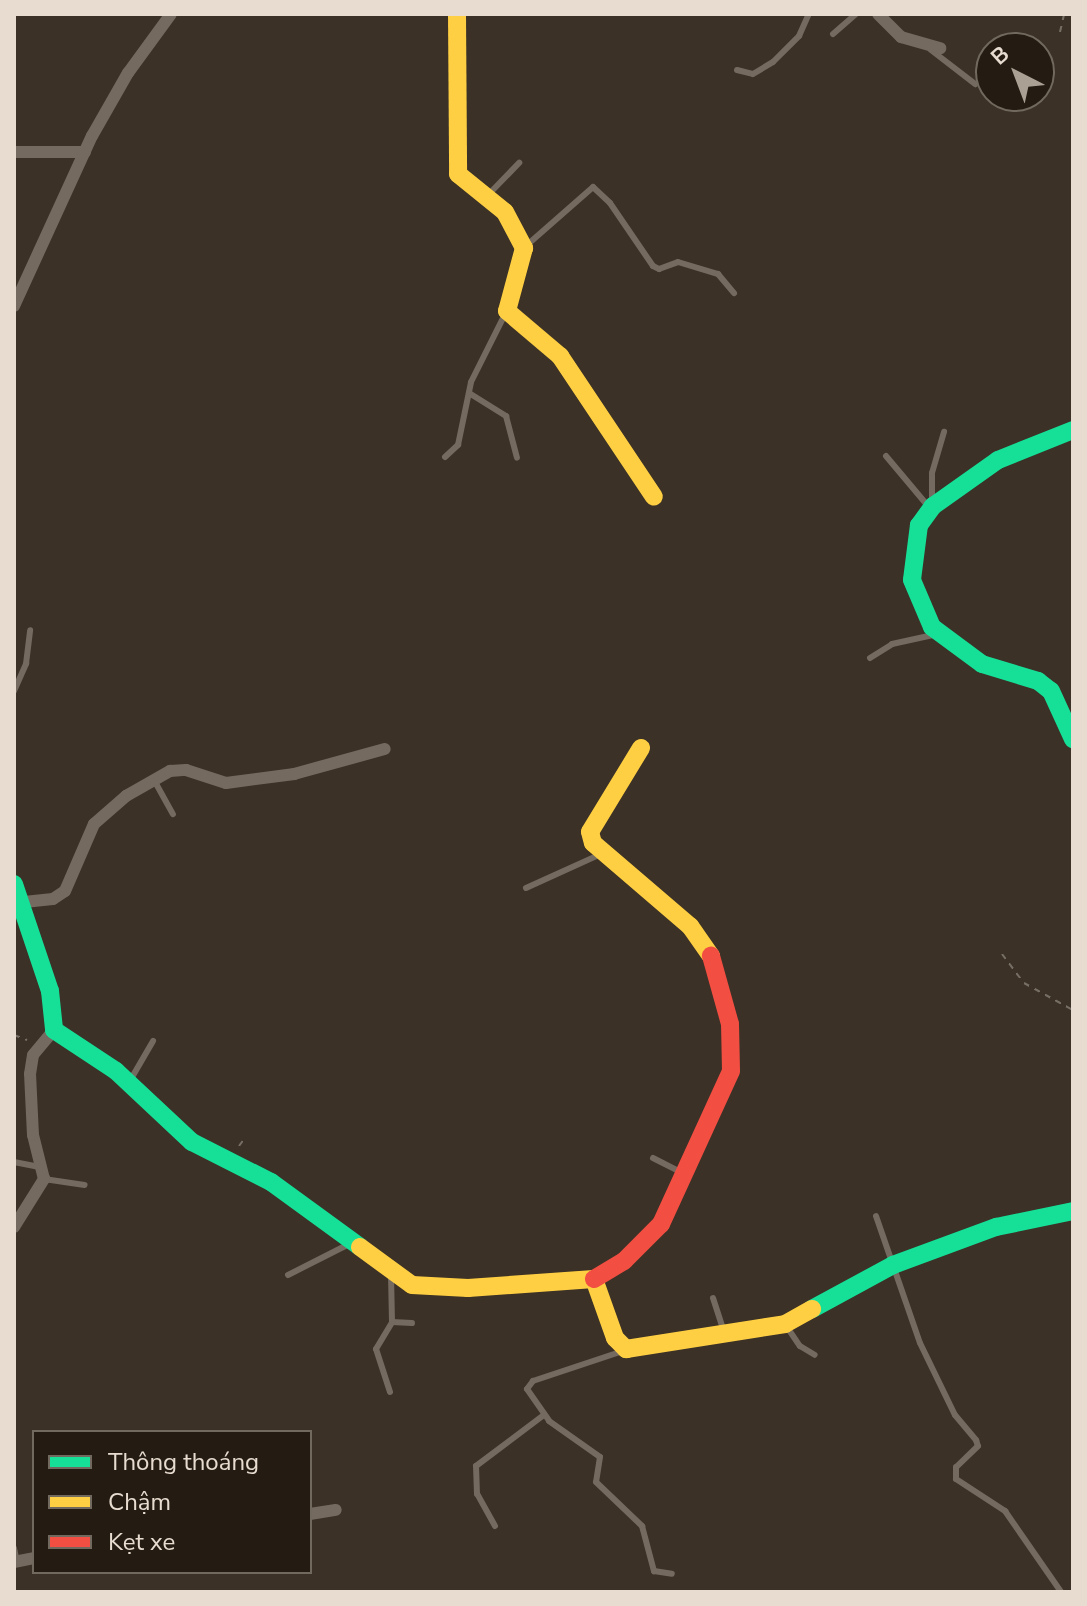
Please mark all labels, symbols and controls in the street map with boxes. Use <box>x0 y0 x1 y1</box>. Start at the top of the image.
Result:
north arrow <box>975 32 1055 112</box>
text: B <box>985 39 1016 72</box>
legend <box>32 1430 312 1574</box>
text: Thông thoáng <box>108 1446 259 1478</box>
text: Chậm <box>108 1486 171 1518</box>
text: Kẹt xe <box>108 1526 175 1558</box>

